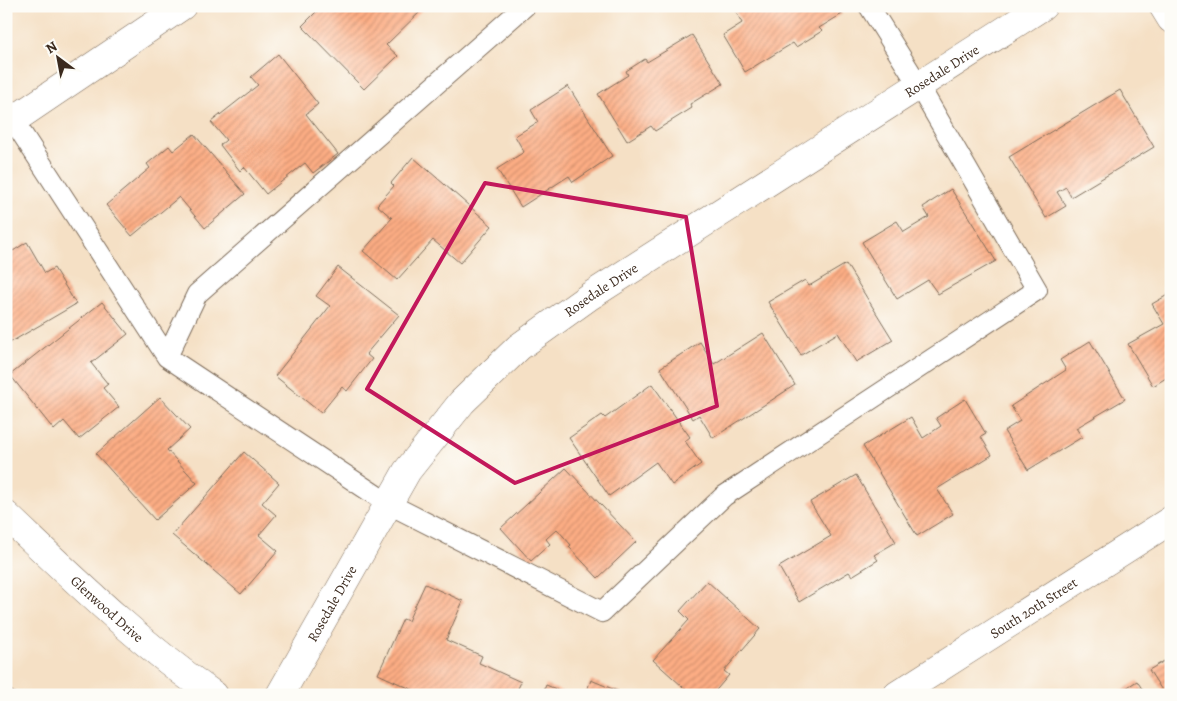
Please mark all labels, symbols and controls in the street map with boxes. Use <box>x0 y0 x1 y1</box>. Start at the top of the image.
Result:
north arrow <box>32 32 82 82</box>
text: N <box>42 37 61 58</box>
street label: Rosedale Drive <box>901 40 983 102</box>
street label: Rosedale Drive <box>560 258 642 321</box>
street label: Rosedale Drive <box>303 562 361 645</box>
street label: Glenwood Drive <box>67 571 148 646</box>
street label: South 20th Street <box>986 573 1081 643</box>

